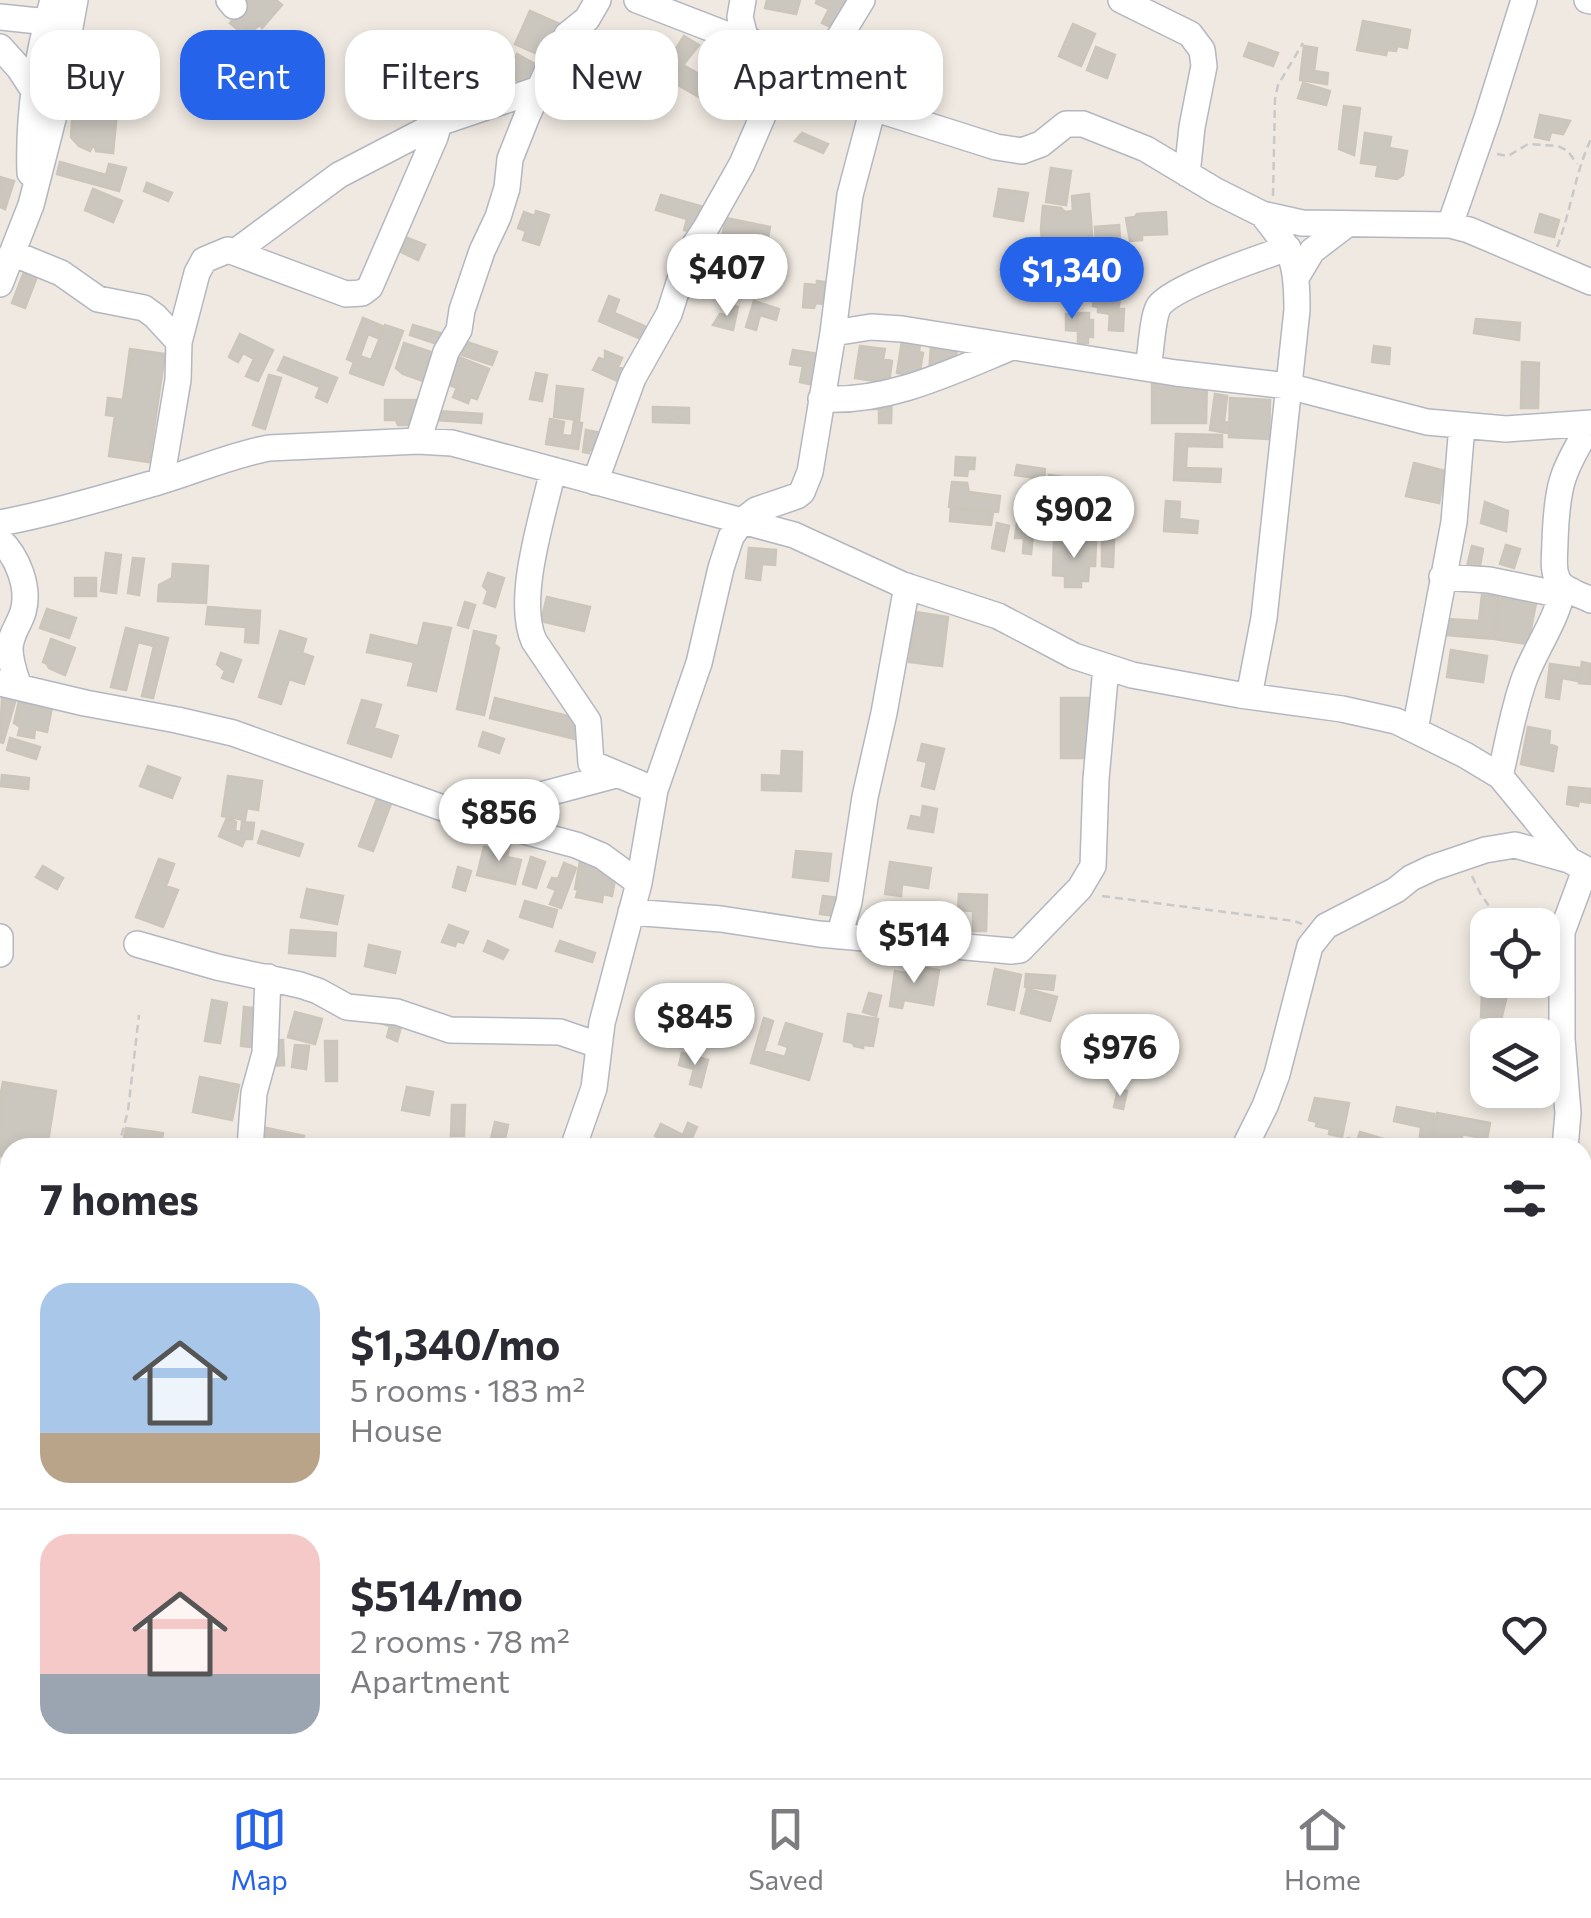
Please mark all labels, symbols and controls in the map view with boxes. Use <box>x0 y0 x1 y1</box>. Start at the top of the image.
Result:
chip: Buy <box>30 30 160 120</box>
chip: Rent <box>180 30 325 120</box>
chip: Filters <box>345 30 515 120</box>
chip: New <box>535 30 678 120</box>
chip: Apartment <box>698 30 943 120</box>
pin: $407 <box>668 234 786 319</box>
pin: $1,340 <box>991 237 1153 322</box>
text: $407 <box>689 246 765 286</box>
text: $1,340 <box>1022 249 1122 289</box>
pin: $902 <box>1015 476 1133 561</box>
text: $902 <box>1035 488 1113 528</box>
pin: $856 <box>440 779 558 864</box>
text: $856 <box>461 791 537 831</box>
pin: $514 <box>855 901 973 986</box>
map controls <box>1470 908 1560 1108</box>
button: locate <box>1470 908 1560 998</box>
text: $514 <box>878 913 950 953</box>
pin: $845 <box>636 983 754 1068</box>
text: $845 <box>657 995 733 1035</box>
pin: $976 <box>1061 1014 1179 1099</box>
button: layers <box>1470 1018 1560 1108</box>
text: $976 <box>1083 1026 1157 1066</box>
icon: filters <box>1497 1171 1552 1226</box>
text: 7 homes <box>40 1172 199 1224</box>
text: $1,340/mo <box>350 1317 560 1369</box>
icon: home <box>120 1323 240 1443</box>
icon: heart <box>1497 1356 1552 1411</box>
text: 5 rooms · 183 m² <box>350 1369 585 1409</box>
text: House <box>350 1409 442 1449</box>
text: $514/mo <box>350 1568 523 1620</box>
icon: home <box>120 1574 240 1694</box>
icon: heart <box>1497 1607 1552 1662</box>
text: 2 rooms · 78 m² <box>350 1620 570 1660</box>
text: Apartment <box>350 1660 510 1700</box>
tab: Map <box>230 1802 288 1896</box>
tab: Saved <box>748 1802 824 1896</box>
tab: Home <box>1284 1802 1361 1896</box>

